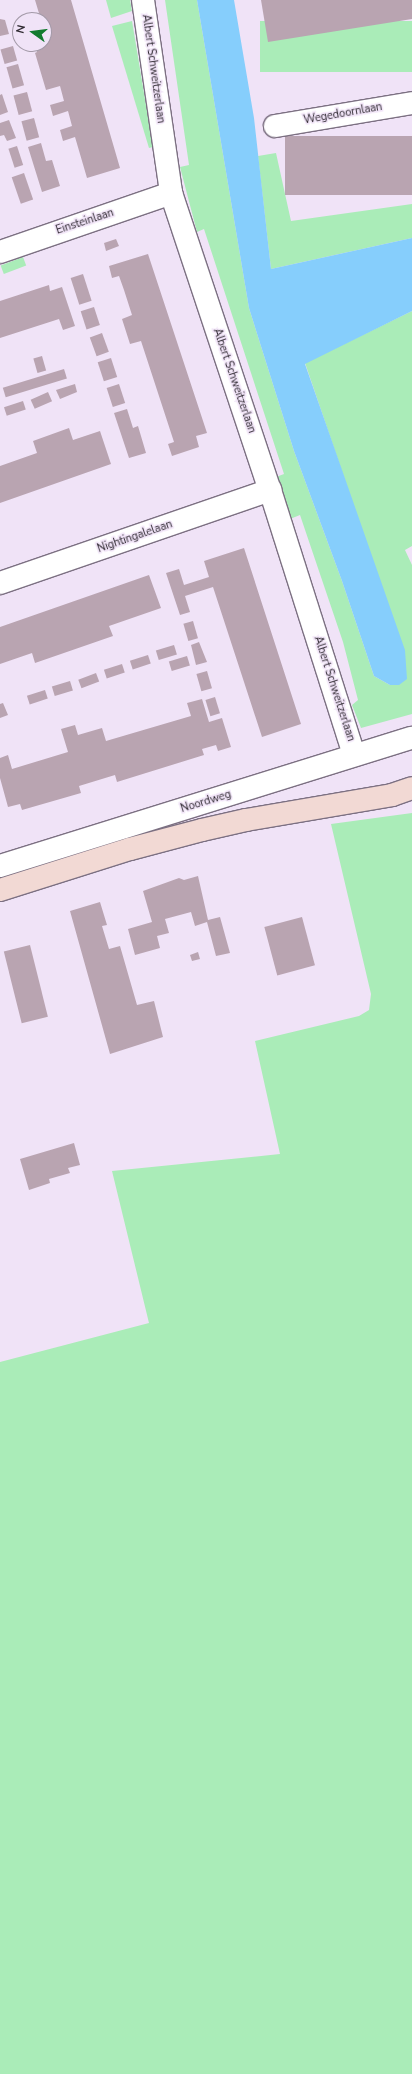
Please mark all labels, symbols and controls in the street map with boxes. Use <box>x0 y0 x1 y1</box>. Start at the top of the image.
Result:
north arrow <box>12 12 52 52</box>
street label: Albert Schweitzerlaan <box>139 14 167 124</box>
text: N <box>13 23 29 35</box>
street label: Wegedoornlaan <box>303 101 383 127</box>
street label: Einsteinlaan <box>54 206 116 238</box>
street label: Albert Schweitzerlaan <box>210 327 258 435</box>
street label: Nightingalelaan <box>96 518 174 556</box>
street label: Albert Schweitzerlaan <box>311 635 357 743</box>
street label: Noordweg <box>179 788 233 816</box>

